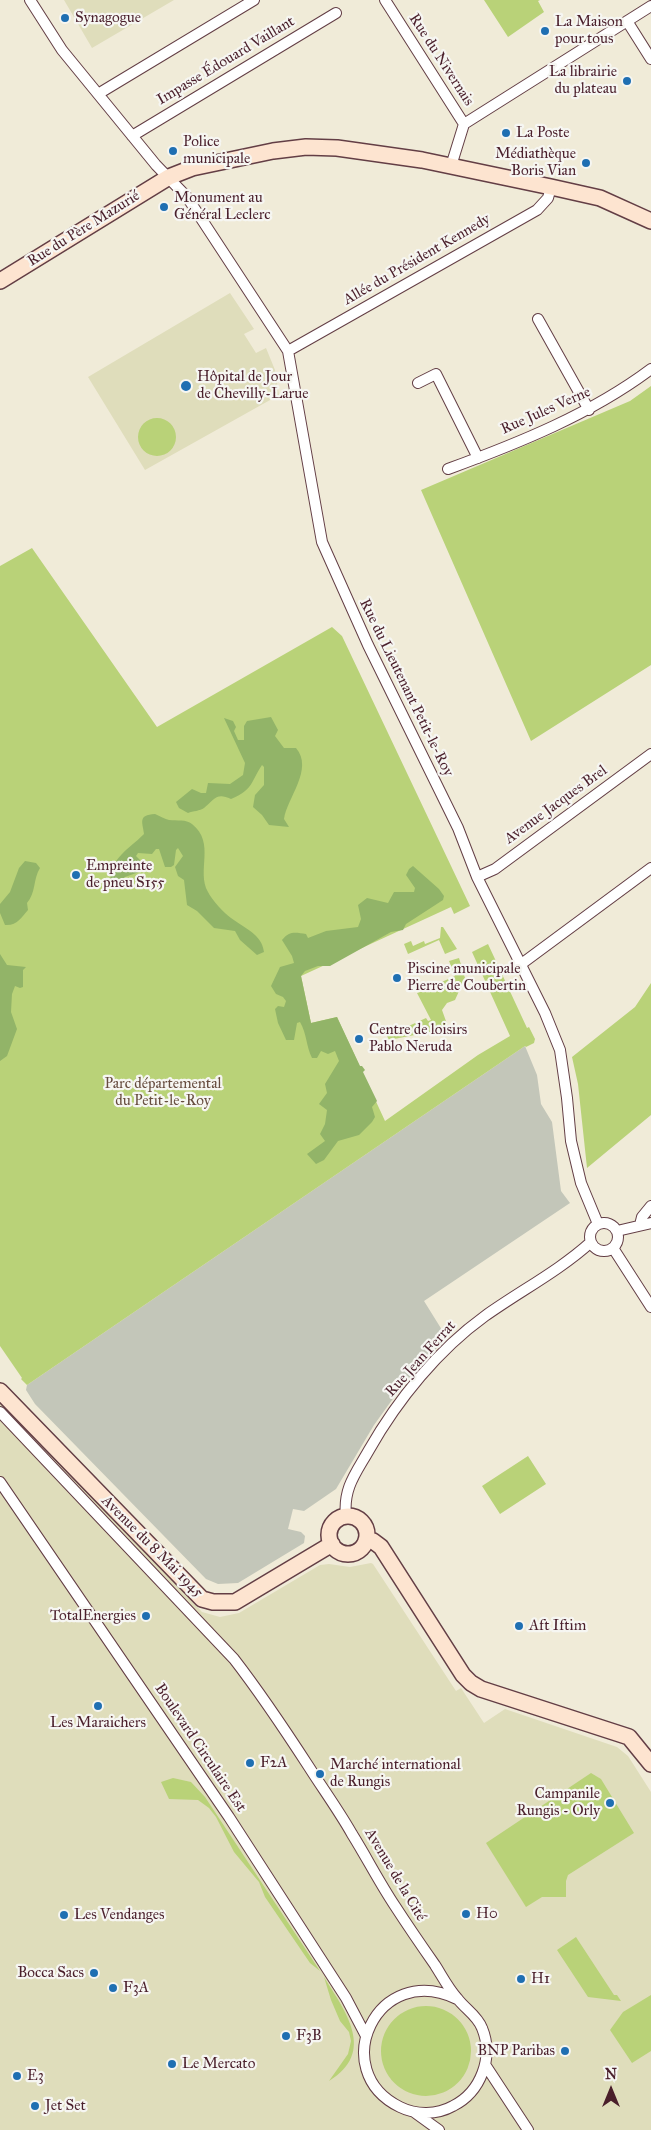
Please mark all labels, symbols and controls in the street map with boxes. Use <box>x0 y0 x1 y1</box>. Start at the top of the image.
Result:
place label: Synagogue <box>75 9 141 27</box>
street label: Rue du Nivernais <box>405 11 477 109</box>
marker: Synagogue <box>59 12 71 24</box>
street label: Impasse Édouard Vaillant <box>154 13 298 109</box>
place label: La Maison pour tous <box>555 13 623 48</box>
marker: La Maison pour tous <box>539 25 551 37</box>
place label: La librairie du plateau <box>549 63 617 98</box>
marker: La librairie du plateau <box>621 75 633 87</box>
place label: La Poste <box>516 124 570 142</box>
marker: La Poste <box>500 127 512 139</box>
place label: Police municipale <box>183 133 250 168</box>
marker: Police municipale <box>167 145 179 157</box>
place label: Médiathèque Boris Vian <box>495 145 576 180</box>
marker: Médiathèque Boris Vian <box>580 157 592 169</box>
street label: Rue du Père Mazurié <box>25 187 143 271</box>
place label: Monument au Général Leclerc <box>174 189 271 224</box>
marker: Monument au Général Leclerc <box>158 201 170 213</box>
street label: Allée du Président Kennedy <box>340 211 494 309</box>
place label: Hôpital de Jour de Chevilly-Larue <box>197 368 309 403</box>
marker: Hôpital de Jour de Chevilly-Larue <box>179 379 193 393</box>
street label: Rue Jules Verne <box>498 383 594 439</box>
street label: Rue du Lieutenant Petit-le-Roy <box>355 596 457 780</box>
street label: Avenue Jacques Brel <box>501 762 611 848</box>
place label: Empreinte de pneu S155 <box>86 857 164 892</box>
marker: Empreinte de pneu S155 <box>70 869 82 881</box>
place label: Piscine municipale Pierre de Coubertin <box>407 960 526 995</box>
marker: Piscine municipale Pierre de Coubertin <box>391 972 403 984</box>
place label: Centre de loisirs Pablo Neruda <box>369 1021 467 1056</box>
marker: Centre de loisirs Pablo Neruda <box>353 1033 365 1045</box>
park label: Parc départemental du Petit-le-Roy <box>104 1075 222 1110</box>
street label: Rue Jean Ferrat <box>382 1317 460 1401</box>
street label: Avenue du 8 Mai 1945 <box>97 1492 207 1602</box>
place label: TotalEnergies <box>50 1607 136 1625</box>
marker: TotalEnergies <box>140 1610 152 1622</box>
place label: Aft Iftim <box>529 1617 586 1635</box>
marker: Aft Iftim <box>513 1620 525 1632</box>
street label: Boulevard Circulaire Est <box>150 1680 250 1816</box>
marker: Les Maraichers <box>92 1700 104 1712</box>
place label: Les Maraichers <box>50 1714 146 1732</box>
place label: F2A <box>260 1754 287 1772</box>
place label: Marché international de Rungis <box>330 1756 461 1791</box>
marker: F2A <box>244 1757 256 1769</box>
marker: Marché international de Rungis <box>314 1768 326 1780</box>
place label: Campanile Rungis - Orly <box>516 1785 600 1820</box>
marker: Campanile Rungis - Orly <box>604 1797 616 1809</box>
street label: Avenue de la Cité <box>360 1825 430 1925</box>
place label: H0 <box>476 1905 498 1923</box>
place label: Les Vendanges <box>74 1906 164 1924</box>
marker: H0 <box>460 1908 472 1920</box>
marker: Les Vendanges <box>58 1909 70 1921</box>
place label: Bocca Sacs <box>17 1964 84 1982</box>
marker: Bocca Sacs <box>88 1967 100 1979</box>
place label: H1 <box>531 1970 550 1988</box>
marker: H1 <box>515 1973 527 1985</box>
place label: F3A <box>123 1979 149 1997</box>
marker: F3A <box>107 1982 119 1994</box>
place label: F3B <box>296 2027 322 2045</box>
marker: F3B <box>280 2030 292 2042</box>
place label: BNP Paribas <box>477 2042 555 2060</box>
marker: BNP Paribas <box>559 2045 571 2057</box>
place label: Le Mercato <box>182 2055 255 2073</box>
marker: Le Mercato <box>166 2058 178 2070</box>
north arrow <box>586 2065 636 2115</box>
text: N <box>605 2066 617 2083</box>
place label: E3 <box>27 2067 44 2085</box>
marker: E3 <box>11 2070 23 2082</box>
place label: Jet Set <box>45 2097 86 2115</box>
marker: Jet Set <box>29 2100 41 2112</box>

